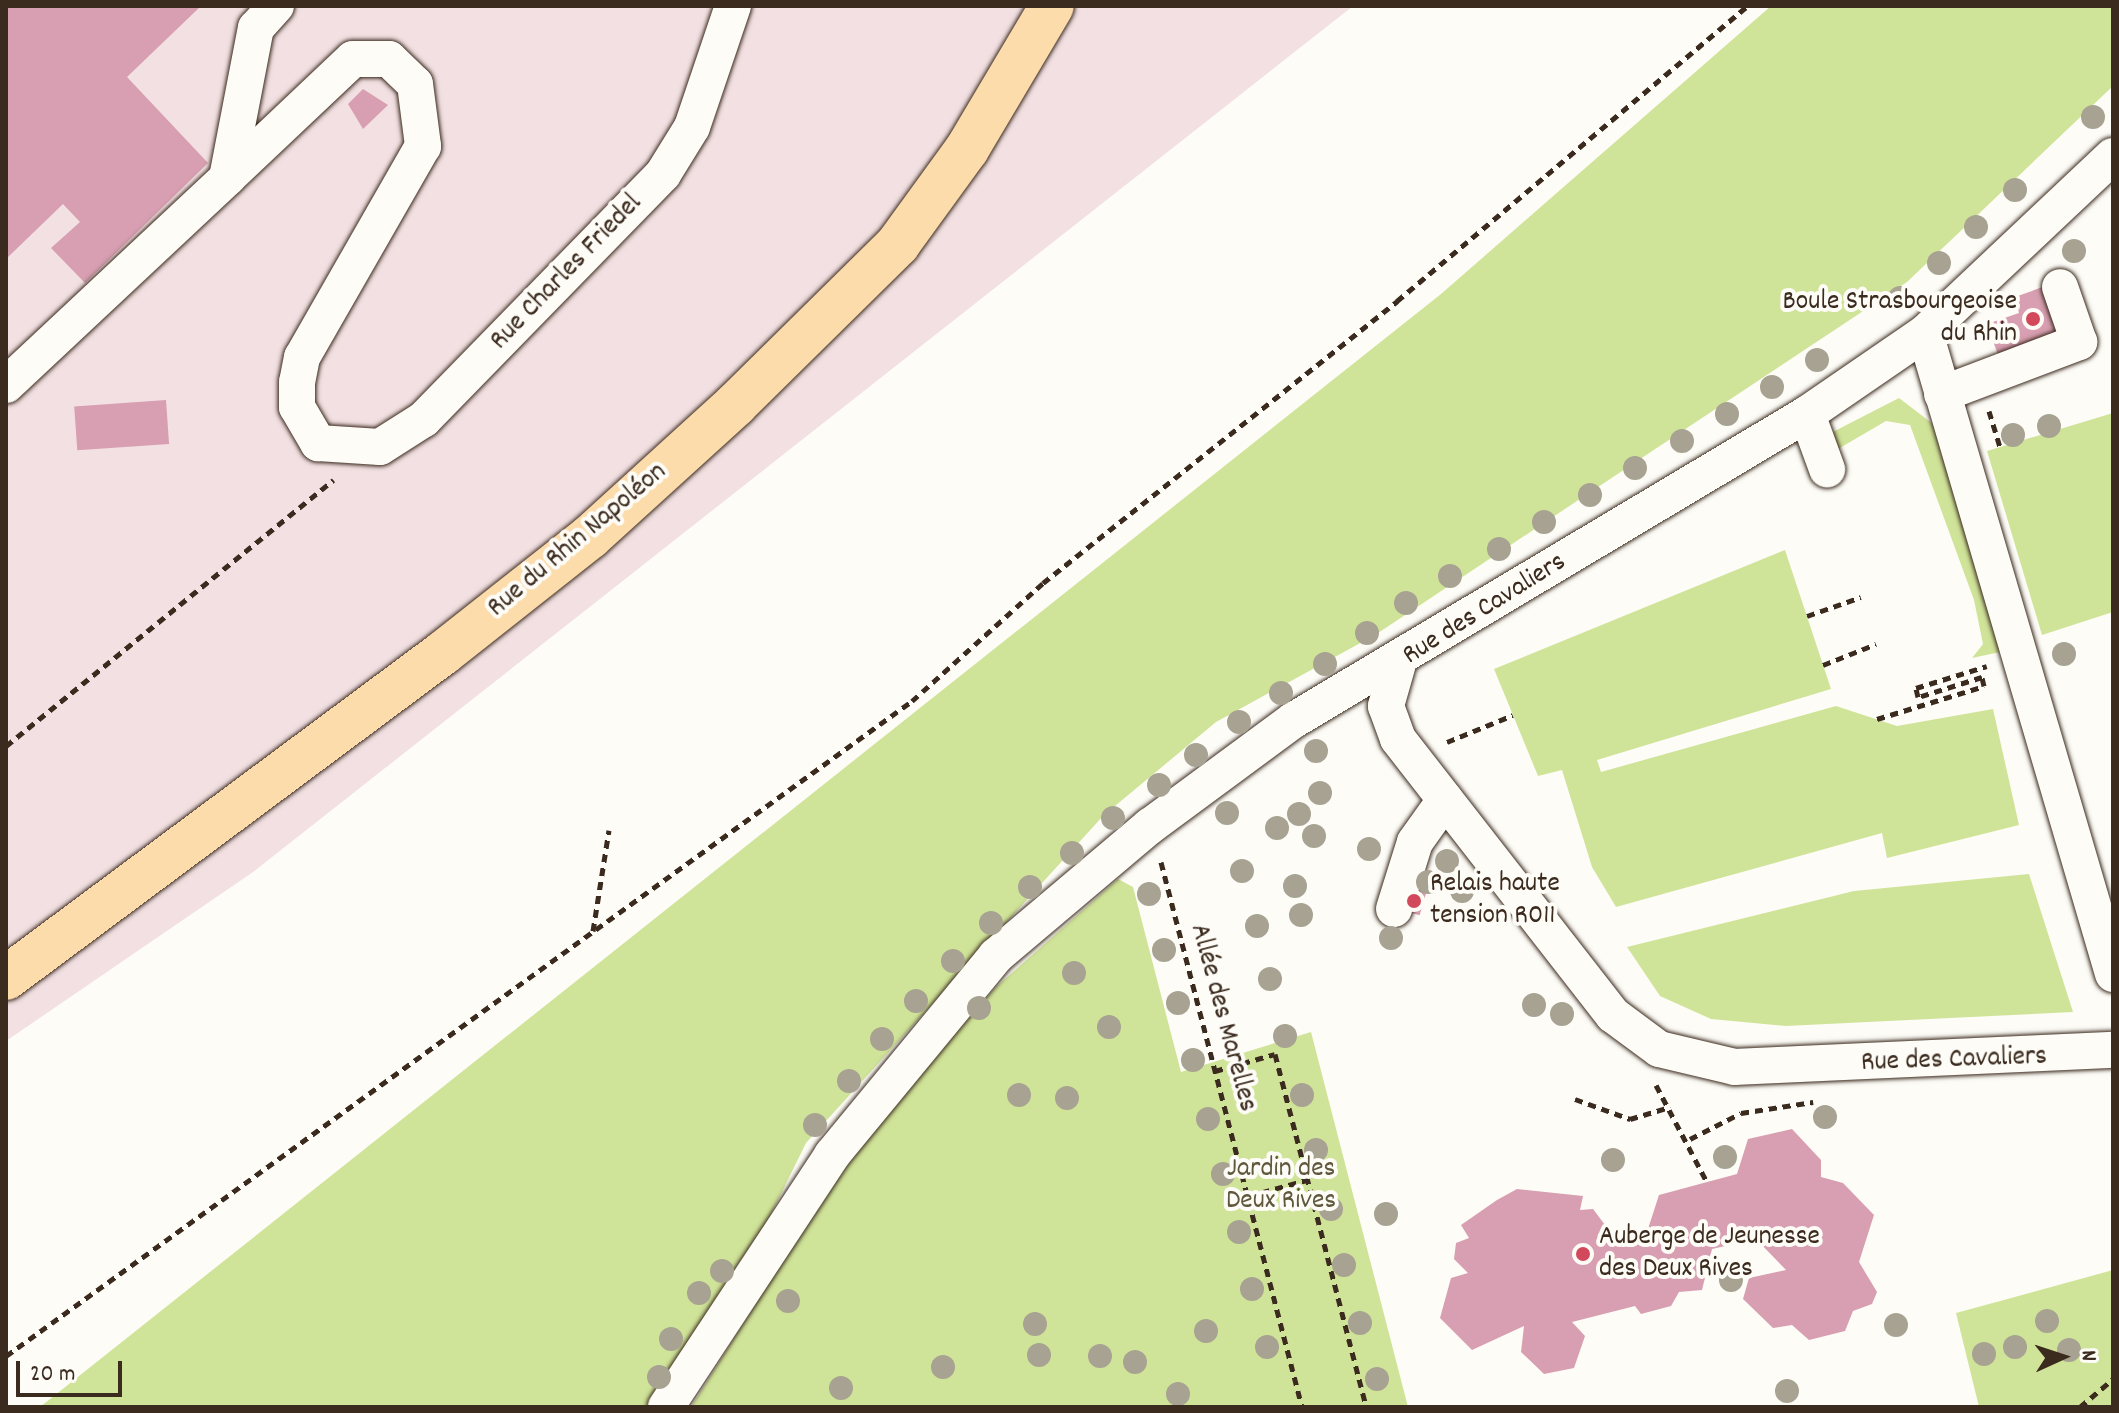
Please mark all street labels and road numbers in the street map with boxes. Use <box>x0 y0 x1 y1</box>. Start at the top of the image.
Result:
street label: Rue Charles Friedel <box>484 188 650 358</box>
street label: Rue du Rhin Napoléon <box>482 456 674 626</box>
street label: Rue des Cavaliers <box>1397 546 1573 674</box>
street label: Allée des Marelles <box>1181 921 1263 1115</box>
street label: Rue des Cavaliers <box>1860 1041 2048 1081</box>

